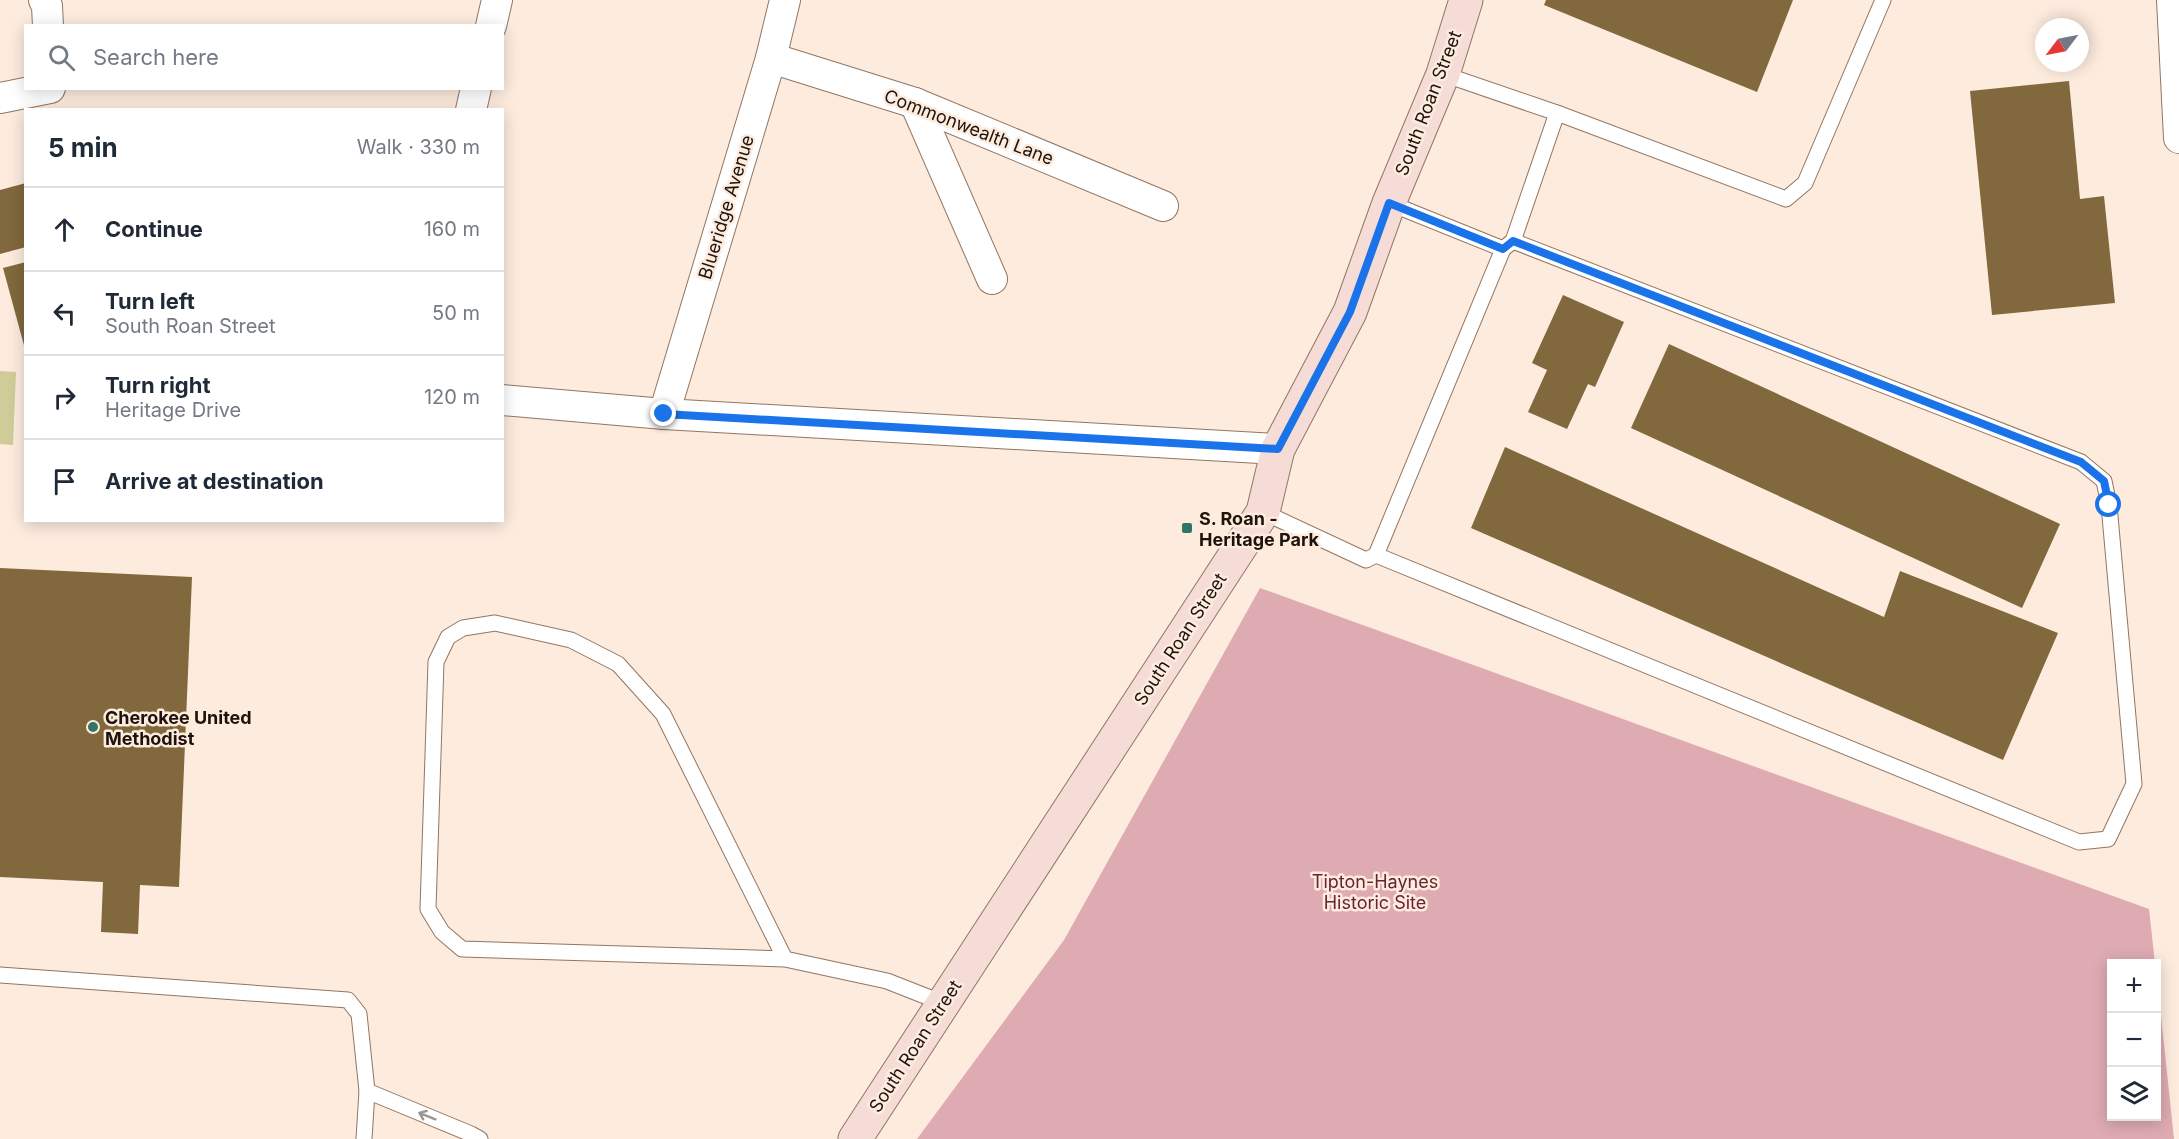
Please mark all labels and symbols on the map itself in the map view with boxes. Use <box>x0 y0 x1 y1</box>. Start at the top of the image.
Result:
north arrow <box>2035 18 2089 72</box>
street label: South Roan Street <box>1391 27 1465 178</box>
street label: Commonwealth Lane <box>881 85 1057 169</box>
street label: Blueridge Avenue <box>694 132 758 282</box>
route end <box>650 400 676 426</box>
route start <box>2095 491 2121 517</box>
place label: S. Roan - Heritage Park <box>1199 508 1319 550</box>
marker: S. Roan - Heritage Park <box>1180 521 1194 535</box>
street label: South Roan Street <box>1129 569 1231 709</box>
place label: Cherokee United Methodist <box>105 707 252 749</box>
marker: Cherokee United Methodist <box>86 720 100 734</box>
park label: Tipton-Haynes Historic Site <box>1312 871 1438 913</box>
street label: South Roan Street <box>864 976 966 1116</box>
one-way arrow <box>418 1110 436 1121</box>

